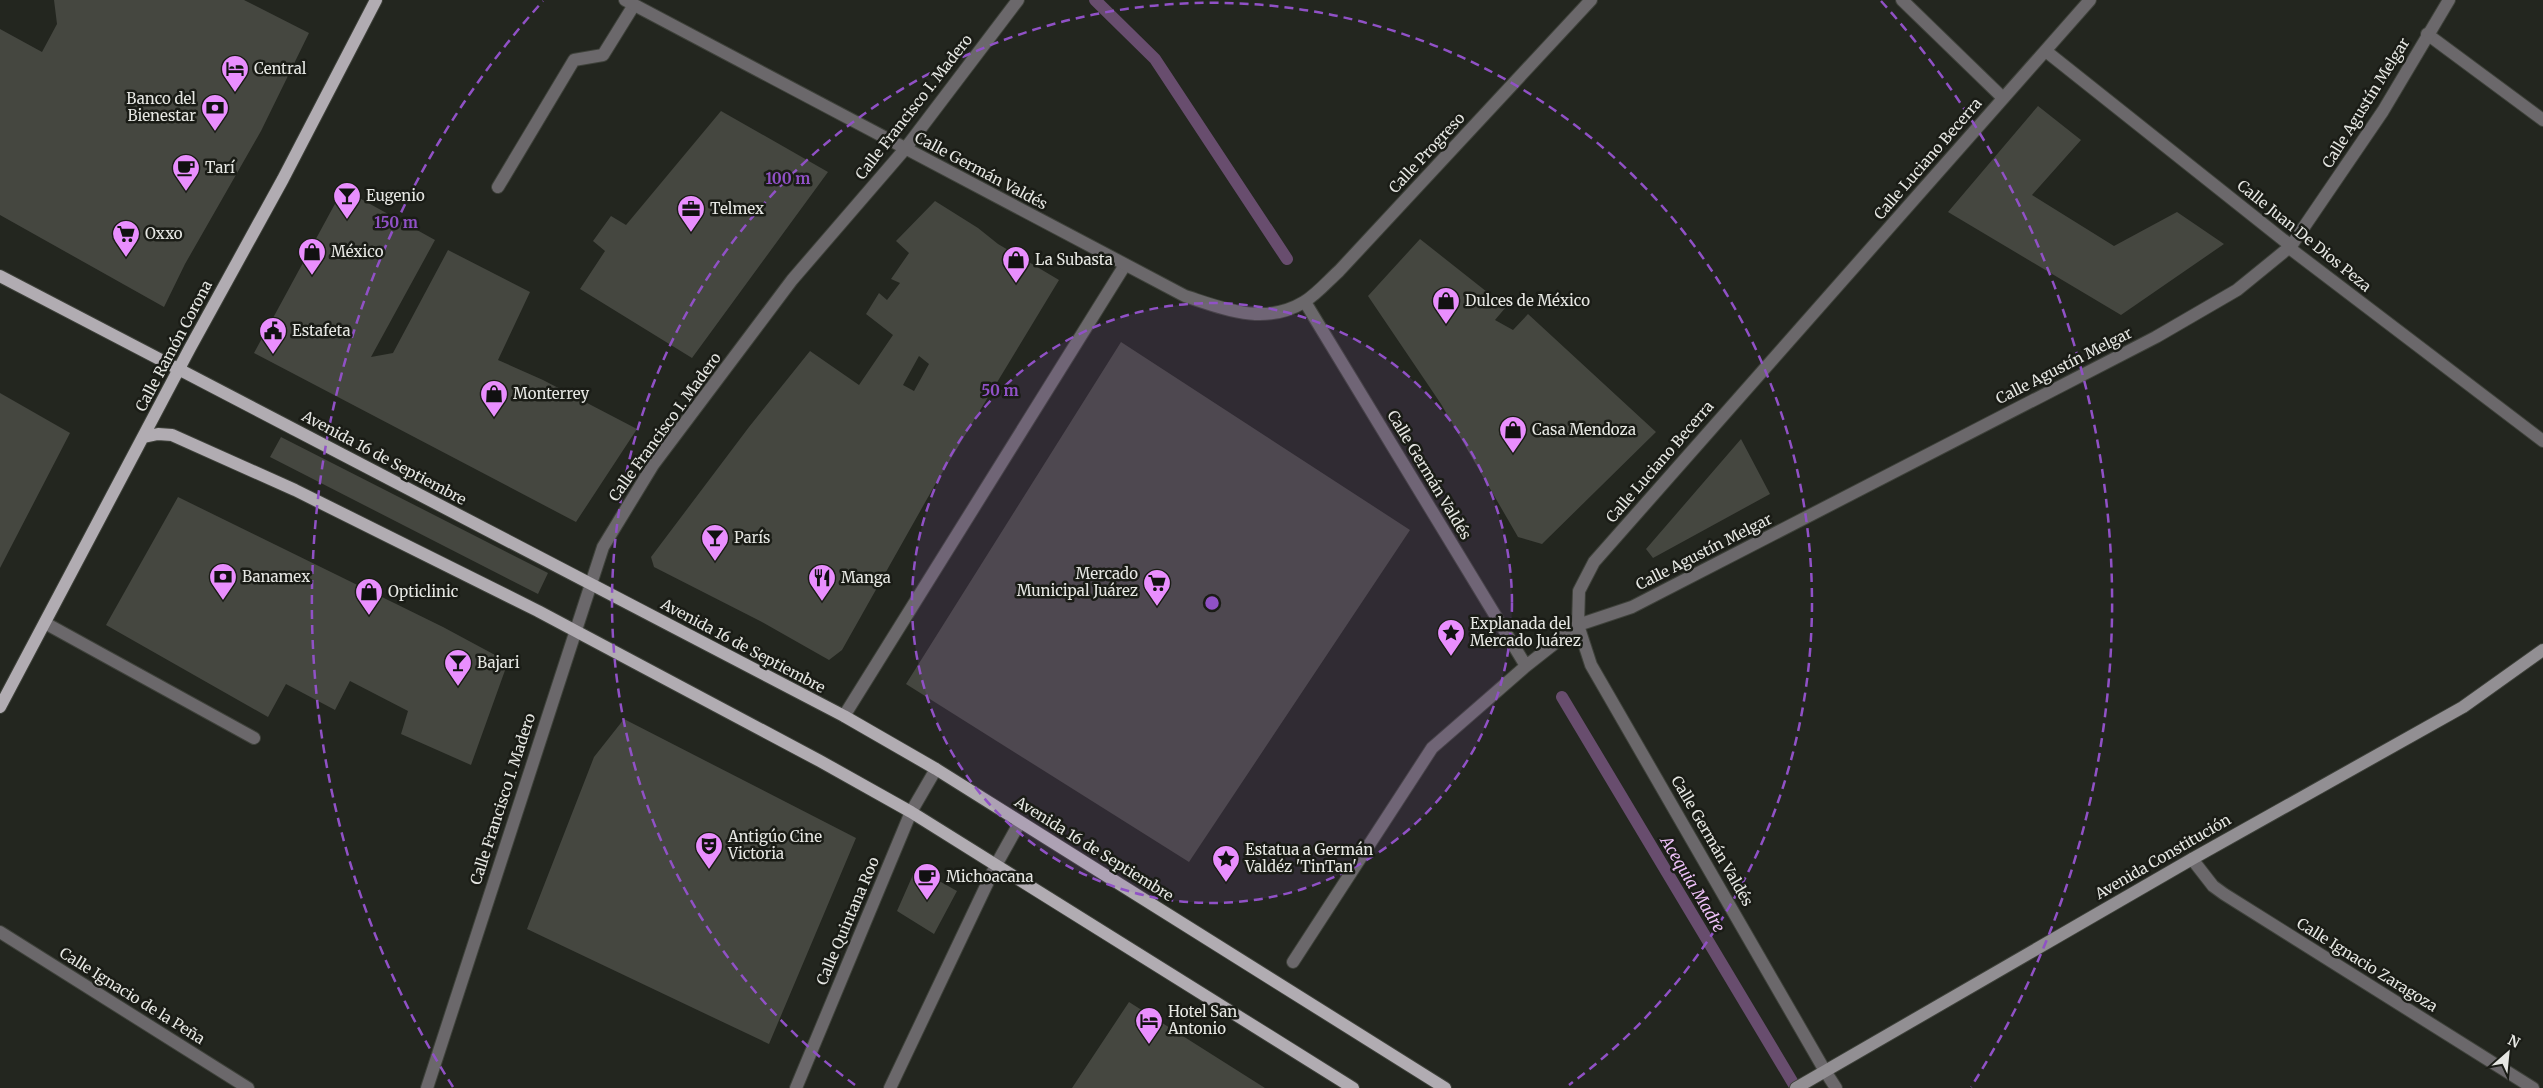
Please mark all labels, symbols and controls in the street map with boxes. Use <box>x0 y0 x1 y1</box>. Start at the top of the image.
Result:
street label: Calle Francisco I. Madero <box>851 30 976 183</box>
street label: Calle Agustín Melgar <box>2318 34 2414 171</box>
hotel icon: Central <box>220 54 250 93</box>
place label: Central <box>254 59 307 78</box>
place label: Banco del Bienestar <box>126 89 196 125</box>
bank icon: Banco del Bienestar <box>200 93 230 132</box>
street label: Calle Luciano Becerra <box>1870 94 1986 223</box>
street label: Calle Progreso <box>1385 108 1469 197</box>
street label: Calle Germán Valdés <box>912 128 1051 214</box>
cafe icon: Tarí <box>171 153 201 192</box>
place label: Tarí <box>205 158 236 177</box>
text: 100 m <box>766 169 810 188</box>
street label: Calle Juan De Dios Peza <box>2233 176 2375 296</box>
bar icon: Eugenio <box>332 181 362 220</box>
place label: Eugenio <box>366 186 425 205</box>
office icon: Telmex <box>676 194 706 233</box>
place label: Telmex <box>710 199 764 218</box>
text: 150 m <box>374 213 418 232</box>
supermarket icon: Oxxo <box>111 219 141 258</box>
place label: Oxxo <box>145 224 183 243</box>
shop icon: México <box>297 237 327 276</box>
place label: México <box>331 242 384 261</box>
shop icon: La Subasta <box>1001 245 1031 284</box>
place label: La Subasta <box>1035 250 1113 269</box>
street label: Calle Ramón Corona <box>131 277 216 415</box>
shop icon: Dulces de México <box>1431 286 1461 325</box>
place label: Dulces de México <box>1465 291 1590 310</box>
public building icon: Estafeta <box>258 316 288 355</box>
place label: Estafeta <box>292 321 350 340</box>
street label: Calle Agustín Melgar <box>1993 323 2135 408</box>
street label: Calle Francisco I. Madero <box>604 348 725 505</box>
shop icon: Monterrey <box>479 379 509 418</box>
text: 50 m <box>981 381 1019 400</box>
place label: Monterrey <box>513 384 590 403</box>
street label: Calle Luciano Becerra <box>1602 397 1718 526</box>
street label: Avenida 16 de Septiembre <box>298 406 470 509</box>
street label: Calle Germán Valdés <box>1383 407 1476 543</box>
shop icon: Casa Mendoza <box>1498 415 1528 454</box>
place label: Casa Mendoza <box>1532 420 1636 439</box>
street label: Calle Agustín Melgar <box>1633 509 1775 594</box>
bar icon: París <box>700 523 730 562</box>
place label: París <box>734 528 770 547</box>
bank icon: Banamex <box>208 562 238 601</box>
restaurant icon: Manga <box>807 563 837 602</box>
place label: Mercado Municipal Juárez <box>1017 564 1138 600</box>
place label: Banamex <box>242 567 310 586</box>
place label: Manga <box>841 568 891 587</box>
supermarket icon: Mercado Municipal Juárez <box>1142 568 1172 607</box>
shop icon: Opticlinic <box>354 577 384 616</box>
place label: Opticlinic <box>388 582 459 601</box>
street label: Avenida 16 de Septiembre <box>657 594 829 697</box>
centre of rings <box>1203 594 1221 612</box>
place label: Explanada del Mercado Juárez <box>1470 614 1581 650</box>
place icon: Explanada del Mercado Juárez <box>1436 618 1466 657</box>
bar icon: Bajari <box>443 648 473 687</box>
place label: Bajari <box>477 653 520 672</box>
street label: Calle Francisco I. Madero <box>466 710 539 887</box>
street label: Calle Germán Valdés <box>1667 772 1758 909</box>
street label: Avenida 16 de Septiembre <box>1011 791 1177 905</box>
street label: Avenida Constitución <box>2091 810 2234 904</box>
place label: Antigúo Cine Victoria <box>727 827 822 863</box>
theatre icon: Antigúo Cine Victoria <box>694 831 724 870</box>
water label: Acequia Madre <box>1655 831 1730 936</box>
place label: Estatua a Germán Valdéz 'TinTan' <box>1244 840 1373 876</box>
place icon: Estatua a Germán Valdéz 'TinTan' <box>1211 844 1241 883</box>
street label: Calle Quintana Roo <box>812 854 883 988</box>
cafe icon: Michoacana <box>912 862 942 901</box>
place label: Michoacana <box>946 867 1033 886</box>
street label: Calle Ignacio Zaragoza <box>2293 913 2441 1016</box>
street label: Calle Ignacio de la Peña <box>56 943 209 1048</box>
place label: Hotel San Antonio <box>1167 1002 1237 1038</box>
hotel icon: Hotel San Antonio <box>1134 1006 1164 1045</box>
north arrow <box>2483 1028 2533 1078</box>
text: N <box>2505 1031 2523 1052</box>

